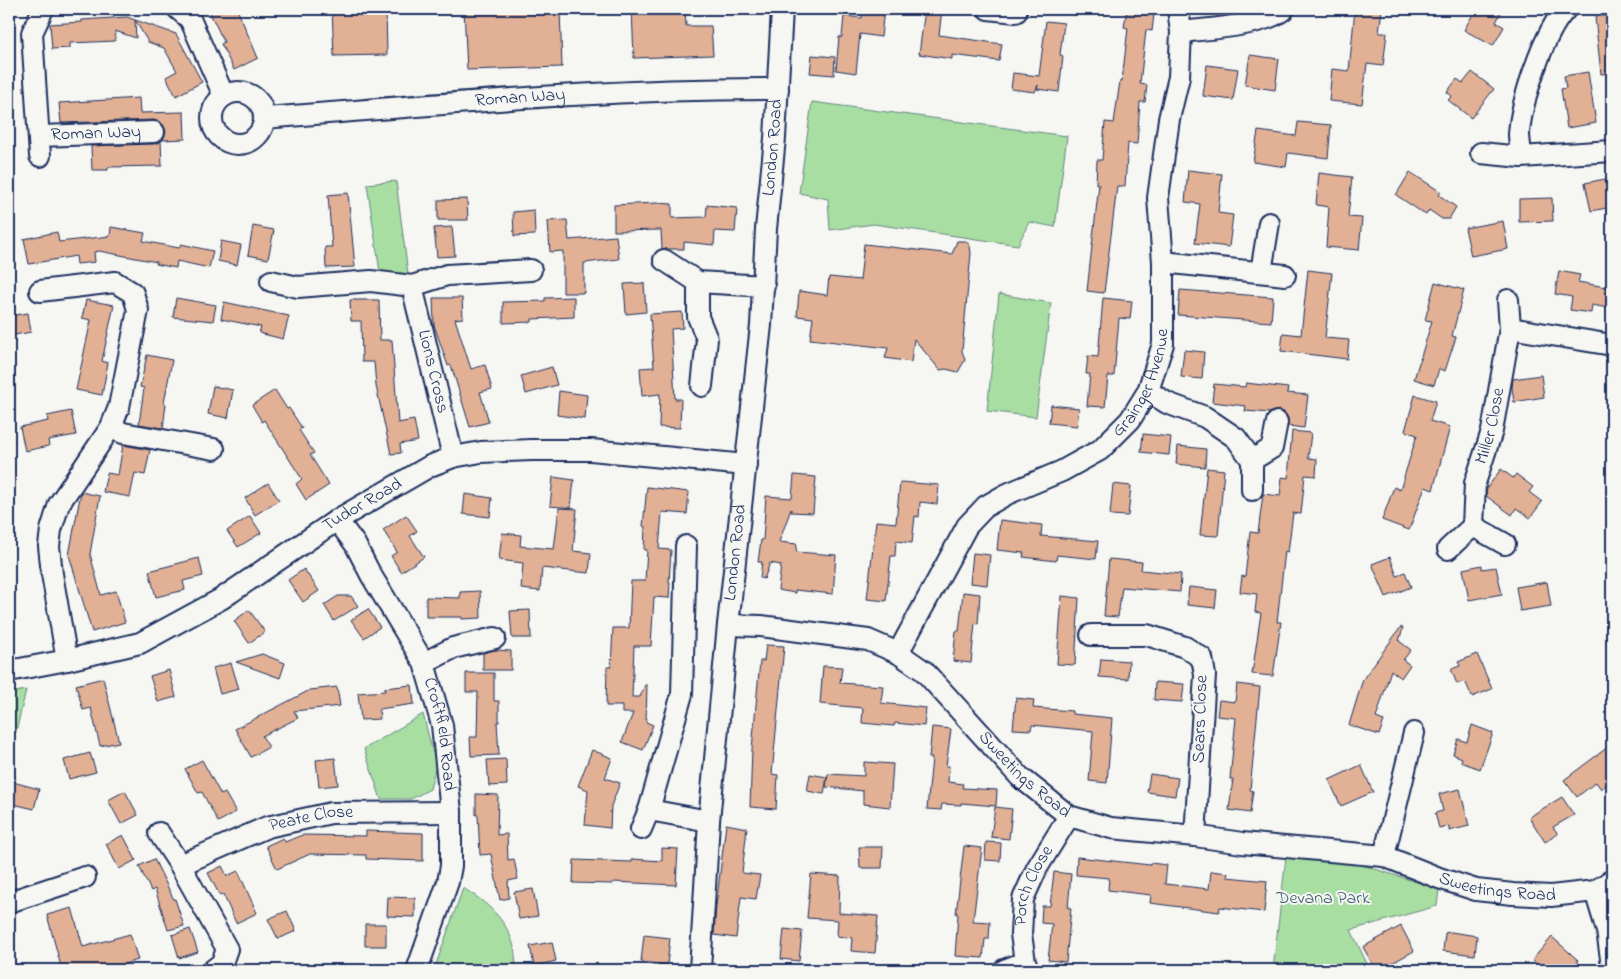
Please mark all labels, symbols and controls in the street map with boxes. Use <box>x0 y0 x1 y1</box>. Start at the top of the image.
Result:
street label: Roman Way <box>474 82 566 114</box>
street label: London Road <box>756 98 790 197</box>
street label: Roman Way <box>50 119 141 149</box>
street label: Lions Cross <box>410 327 455 416</box>
street label: Grainger Avenue <box>1107 328 1176 443</box>
street label: Miller Close <box>1469 385 1512 468</box>
street label: Tudor Road <box>318 472 407 539</box>
street label: London Road <box>718 503 754 602</box>
street label: Sears Close <box>1186 674 1216 763</box>
street label: Croftfield Road <box>416 675 462 792</box>
street label: Sweetings Road <box>972 726 1076 825</box>
street label: Peate Close <box>267 800 354 839</box>
street label: Porch Close <box>1008 840 1061 926</box>
street label: Sweetings Road <box>1435 866 1557 909</box>
park label: Devana Park <box>1275 886 1370 912</box>

